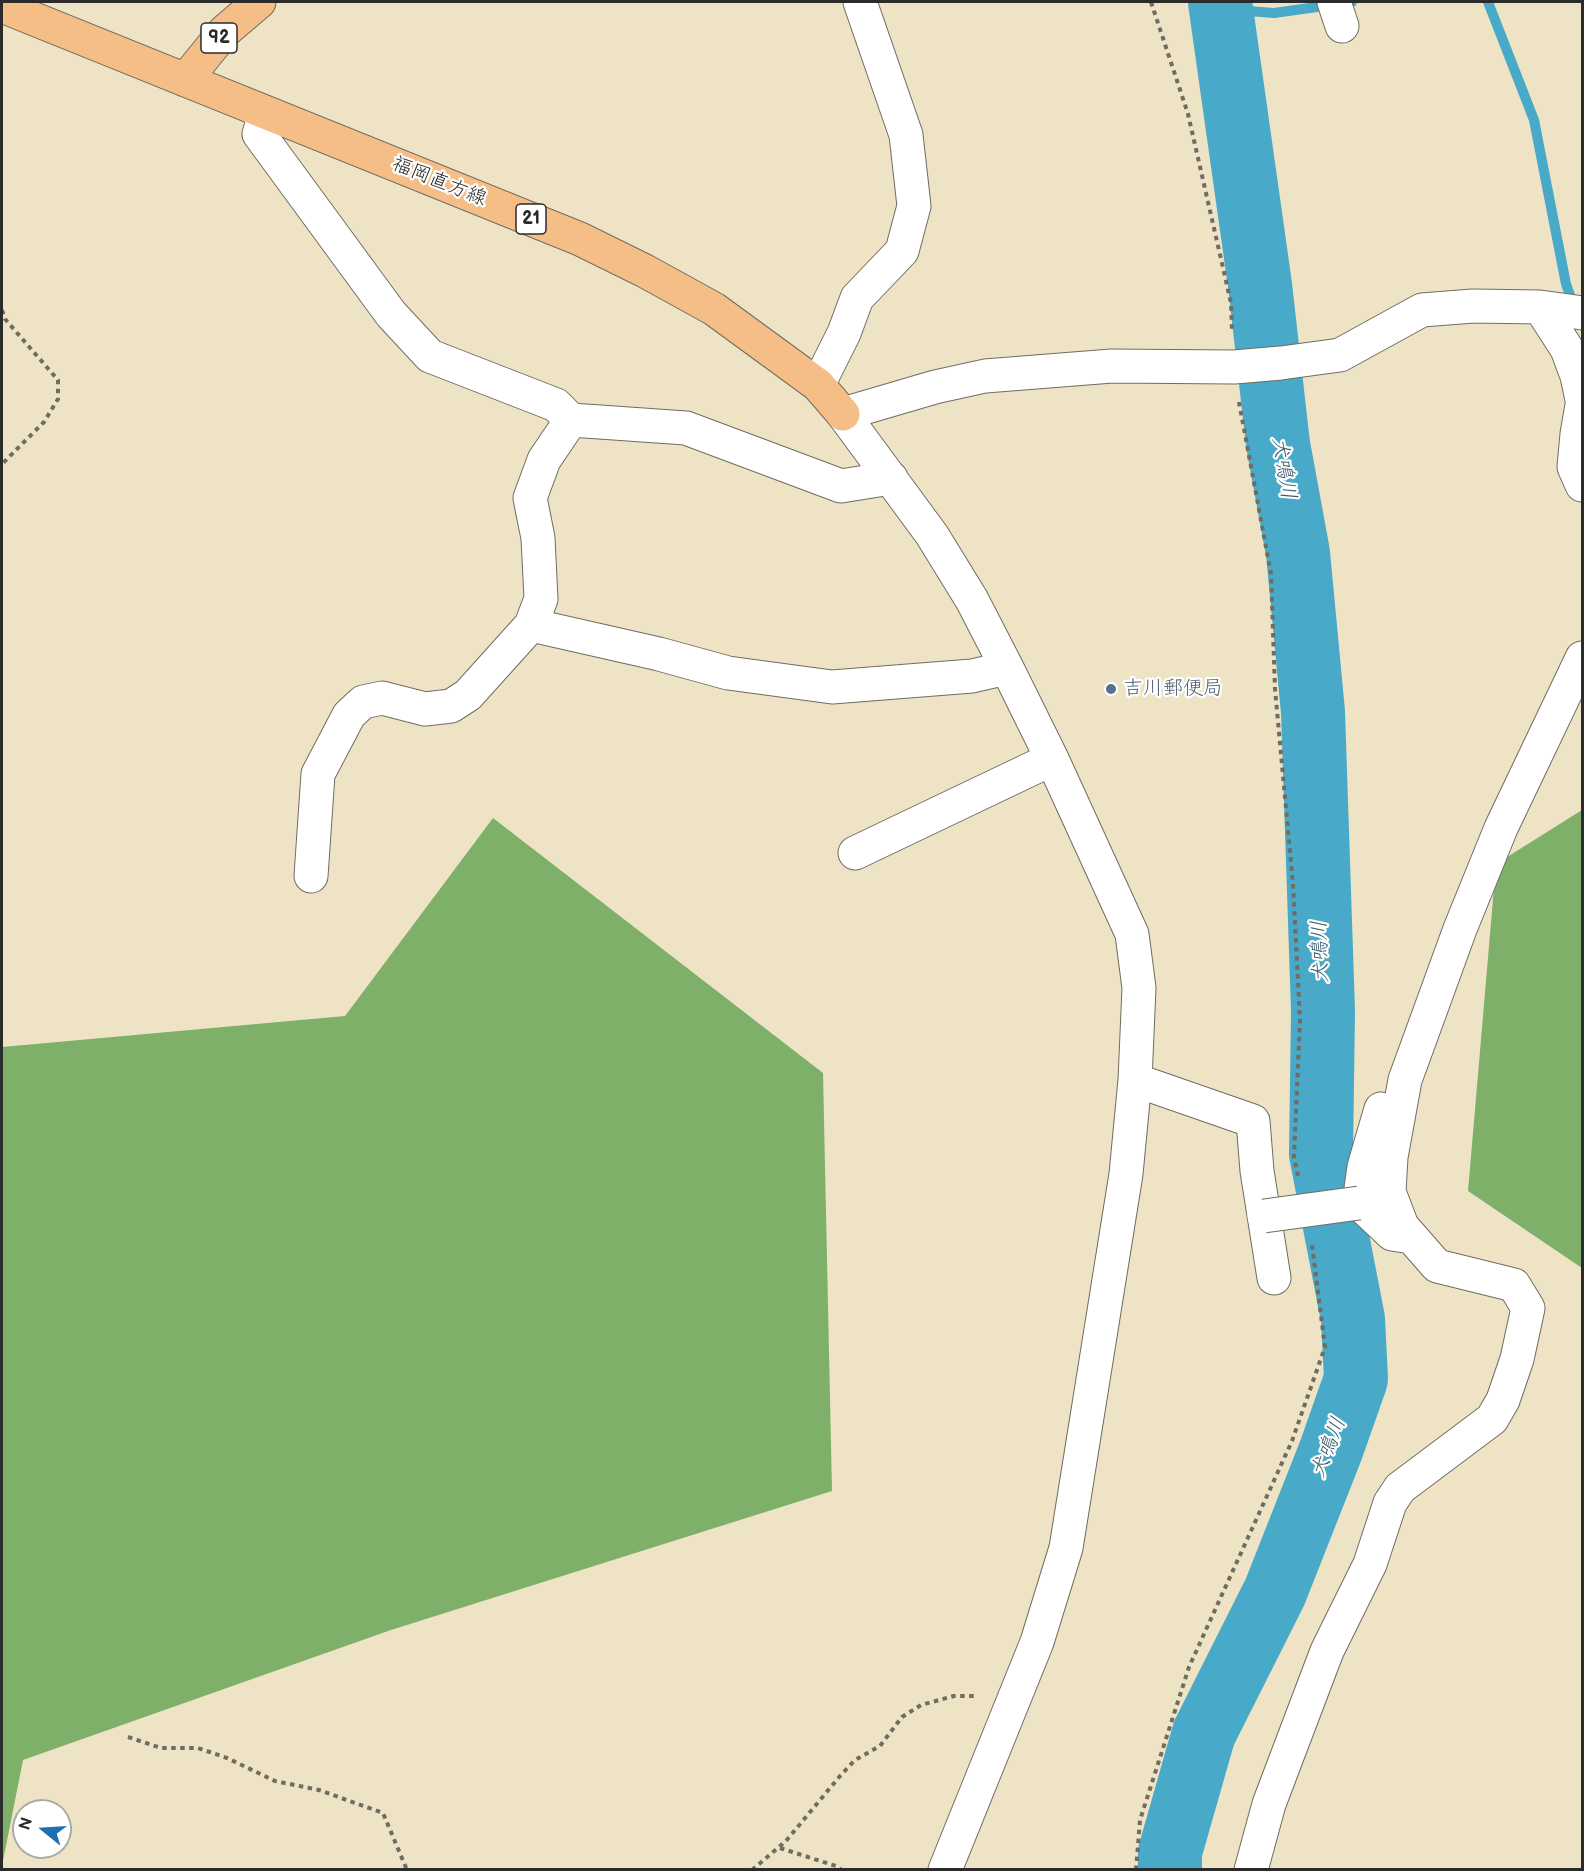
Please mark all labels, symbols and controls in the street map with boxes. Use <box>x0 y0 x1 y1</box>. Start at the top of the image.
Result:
road number: 92 <box>201 23 237 53</box>
street label: 福岡直方線 <box>388 152 490 212</box>
road number: 21 <box>516 204 546 234</box>
water label: 犬鳴川 <box>1266 435 1300 501</box>
place label: 吉川郵便局 <box>1123 677 1223 701</box>
marker: 吉川郵便局 <box>1104 682 1118 696</box>
water label: 犬鳴川 <box>1307 920 1335 984</box>
water label: 犬鳴川 <box>1306 1414 1352 1482</box>
north arrow <box>12 1799 72 1859</box>
text: N <box>15 1815 37 1833</box>

